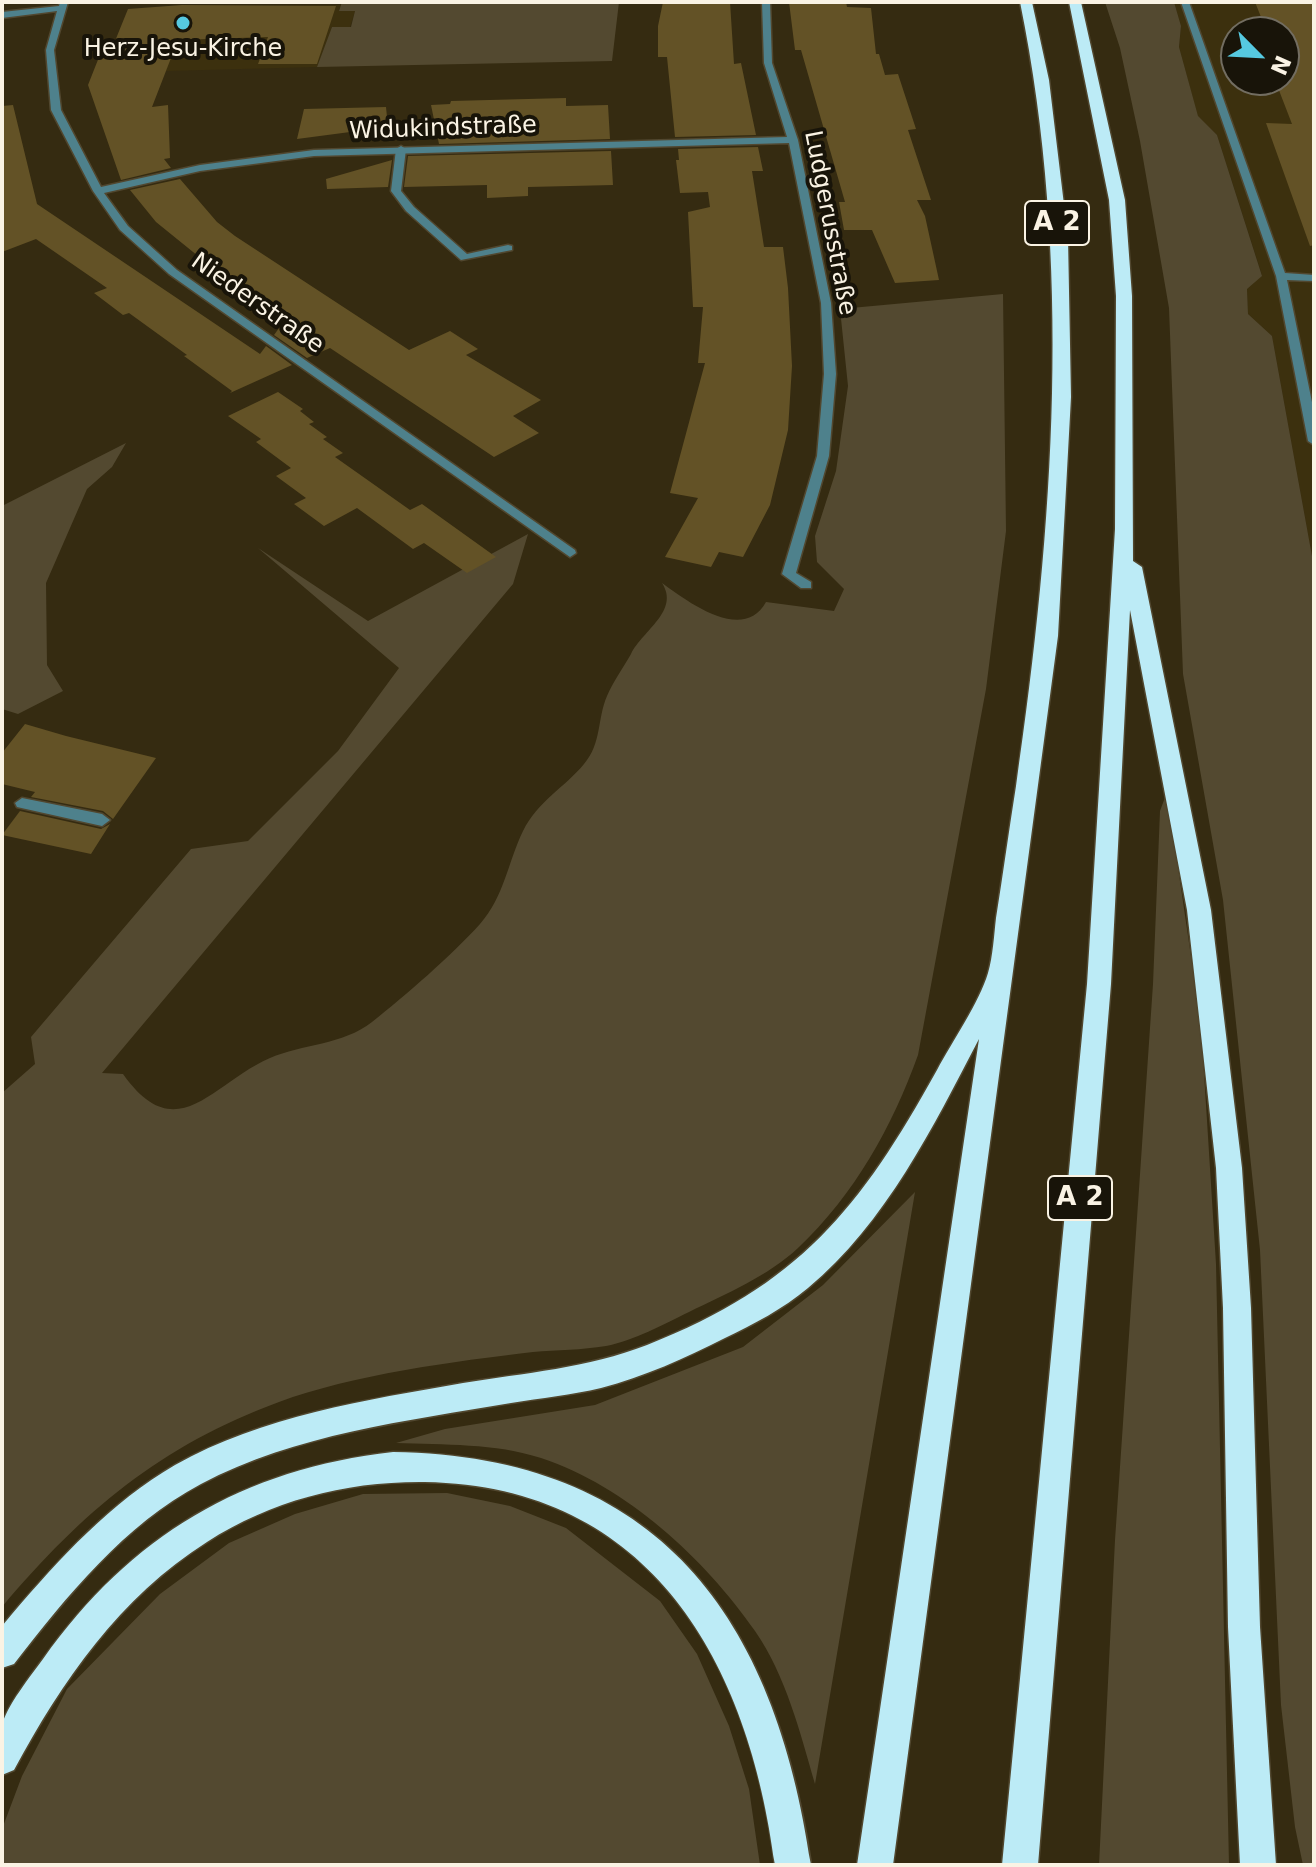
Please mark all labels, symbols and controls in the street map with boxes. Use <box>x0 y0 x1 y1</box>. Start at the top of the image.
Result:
marker: Herz-Jesu-Kirche <box>174 14 192 32</box>
north arrow <box>1220 16 1300 96</box>
place label: Herz-Jesu-Kirche <box>84 36 282 64</box>
text: N <box>1265 52 1296 79</box>
street label: Widukindstraße <box>349 111 537 147</box>
street label: Ludgerusstraße <box>797 128 861 318</box>
road number: A 2 <box>1025 201 1089 245</box>
street label: Niederstraße <box>185 248 329 360</box>
road number: A 2 <box>1048 1176 1112 1220</box>

